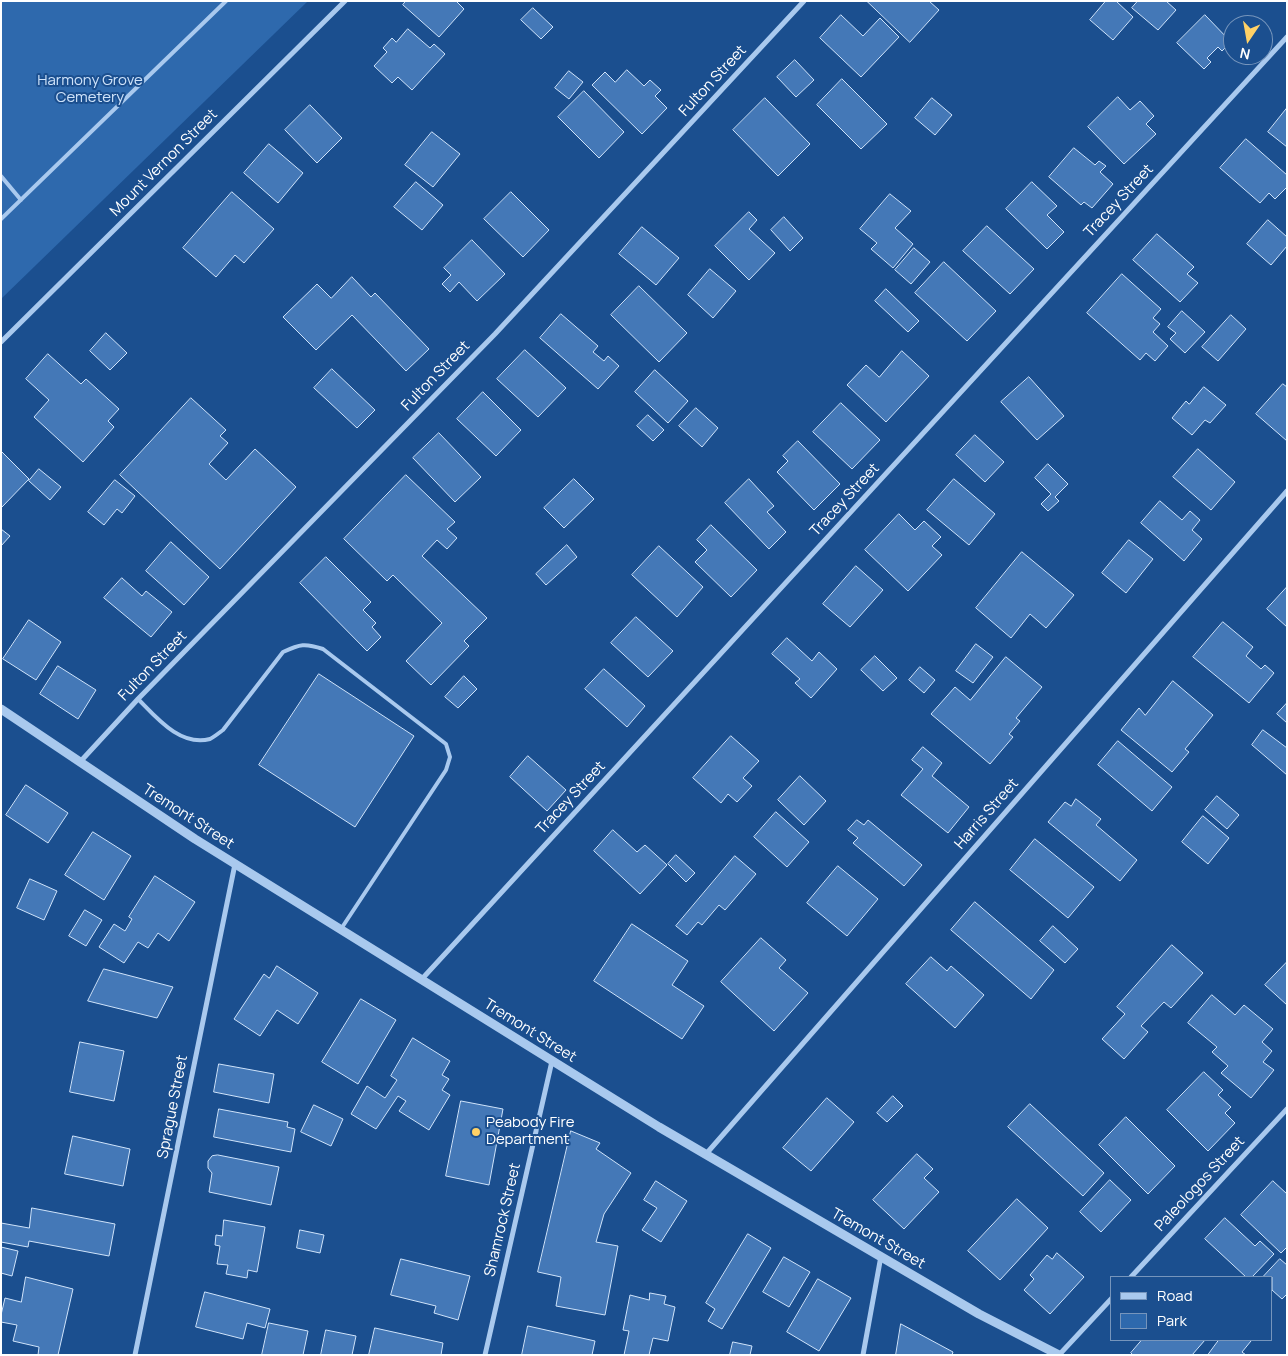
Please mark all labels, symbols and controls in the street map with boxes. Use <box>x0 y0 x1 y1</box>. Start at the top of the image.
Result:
north arrow <box>1223 15 1273 65</box>
street label: Fulton Street <box>676 42 750 120</box>
text: N <box>1238 44 1252 65</box>
park label: Harmony Grove Cemetery <box>37 72 143 107</box>
street label: Mount Vernon Street <box>107 106 221 220</box>
street label: Tracey Street <box>1081 161 1157 241</box>
street label: Fulton Street <box>398 337 474 415</box>
street label: Tracey Street <box>807 460 883 540</box>
street label: Fulton Street <box>115 627 191 705</box>
street label: Tracey Street <box>533 758 609 838</box>
street label: Harris Street <box>951 775 1023 853</box>
street label: Tremont Street <box>139 781 237 853</box>
street label: Tremont Street <box>480 995 580 1067</box>
street label: Sprague Street <box>154 1054 192 1160</box>
place label: Peabody Fire Department <box>486 1114 575 1149</box>
marker: Peabody Fire Department <box>470 1126 482 1138</box>
street label: Paleologos Street <box>1151 1133 1249 1235</box>
street label: Shamrock Street <box>481 1161 525 1279</box>
street label: Tremont Street <box>828 1205 928 1273</box>
legend <box>1110 1276 1273 1341</box>
text: Road <box>1157 1285 1193 1306</box>
text: Park <box>1157 1310 1187 1331</box>

